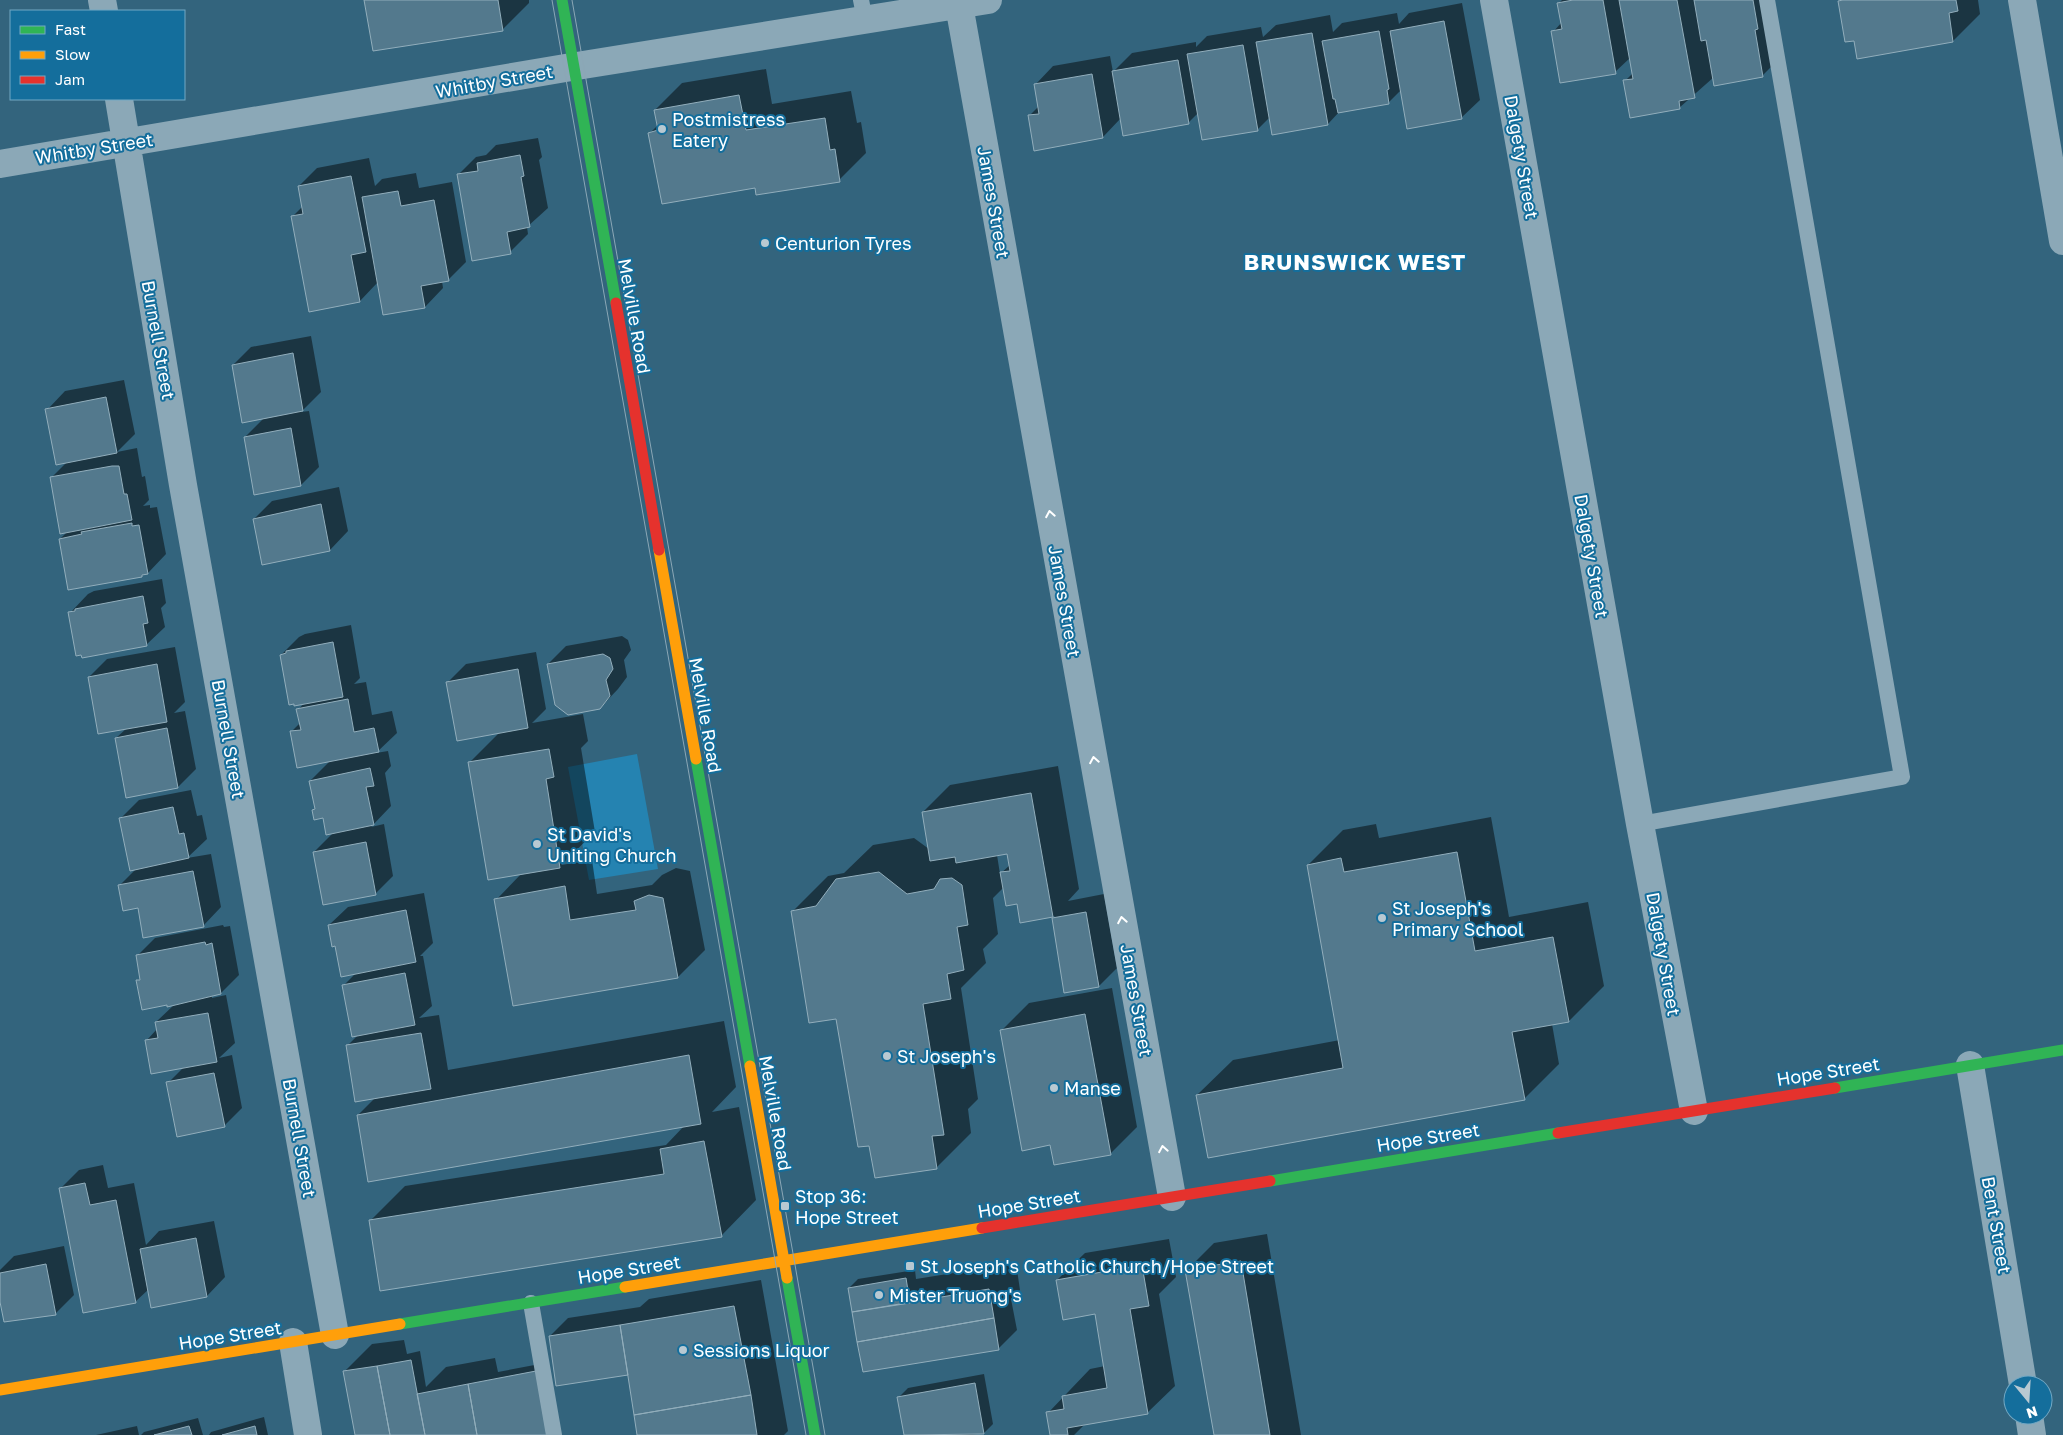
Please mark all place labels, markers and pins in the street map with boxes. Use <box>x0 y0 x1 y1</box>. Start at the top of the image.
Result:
place label: Postmistress Eatery <box>672 108 785 151</box>
marker: Postmistress Eatery <box>656 123 668 135</box>
place label: Centurion Tyres <box>775 232 912 254</box>
marker: Centurion Tyres <box>759 237 771 249</box>
place label: St David's Uniting Church <box>547 823 677 866</box>
marker: St David's Uniting Church <box>531 838 543 850</box>
place label: St Joseph's Primary School <box>1392 897 1524 940</box>
marker: St Joseph's Primary School <box>1376 912 1388 924</box>
place label: St Joseph's <box>897 1045 996 1067</box>
marker: St Joseph's <box>881 1050 893 1062</box>
place label: Manse <box>1064 1077 1121 1099</box>
marker: Manse <box>1048 1082 1060 1094</box>
place label: Stop 36: Hope Street <box>795 1185 899 1228</box>
marker: Stop 36: Hope Street <box>779 1200 791 1212</box>
place label: St Joseph's Catholic Church/Hope Street <box>920 1255 1274 1277</box>
marker: St Joseph's Catholic Church/Hope Street <box>904 1260 916 1272</box>
place label: Mister Truong's <box>889 1284 1022 1306</box>
marker: Mister Truong's <box>873 1289 885 1301</box>
place label: Sessions Liquor <box>693 1339 830 1361</box>
marker: Sessions Liquor <box>677 1344 689 1356</box>

